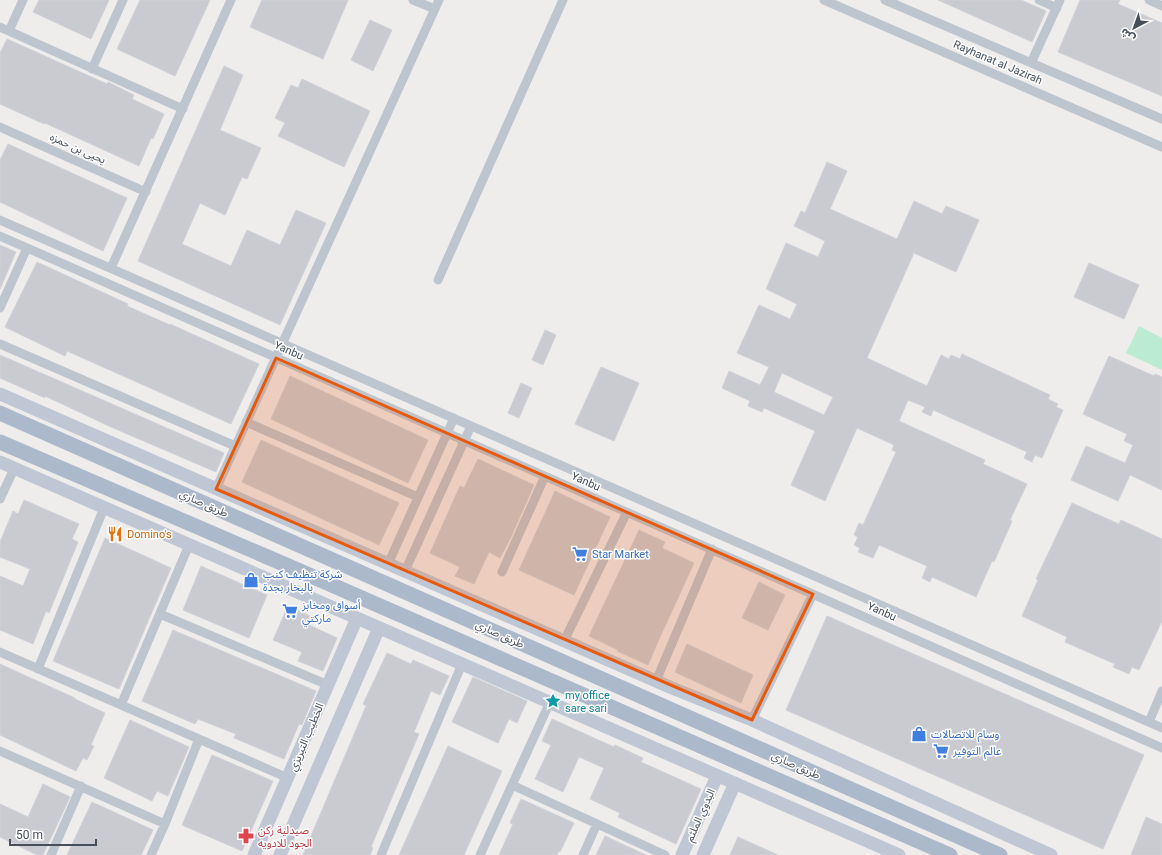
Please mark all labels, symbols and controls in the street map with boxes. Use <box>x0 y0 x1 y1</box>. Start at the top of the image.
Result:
north arrow <box>1114 8 1154 48</box>
text: ش <box>1118 25 1138 45</box>
street label: Rayhanat al Jazirah <box>951 38 1044 87</box>
street label: يحيى بن حمزه <box>48 130 108 167</box>
street label: Yanbu <box>272 338 305 363</box>
street label: Yanbu <box>569 469 602 494</box>
street label: طريق صاري <box>176 487 230 522</box>
restaurant icon: Domino's <box>106 525 124 543</box>
place label: Domino's <box>127 528 172 541</box>
supermarket icon: Star Market <box>571 545 589 563</box>
place label: Star Market <box>592 548 649 561</box>
place label: شركة تنظيف كنب بالبخار بجدة <box>263 568 343 594</box>
shop icon: شركة تنظيف كنب بالبخار بجدة <box>242 571 260 589</box>
place label: أسواق ومخابز ماركتي <box>301 599 361 628</box>
street label: Yanbu <box>865 599 898 624</box>
supermarket icon: أسواق ومخابز ماركتي <box>281 602 299 620</box>
street label: طريق صاري <box>472 618 526 653</box>
place label: my office sare sari <box>565 689 610 715</box>
place icon: my office sare sari <box>544 692 562 710</box>
street label: الخطيب التبريزي <box>286 701 329 774</box>
shop icon: وسام للاتصالات <box>910 725 928 743</box>
place label: وسام للاتصالات <box>931 728 1000 742</box>
supermarket icon: عالم التوفير <box>932 742 950 760</box>
place label: عالم التوفير <box>952 745 1002 760</box>
street label: طريق صاري <box>768 749 822 784</box>
street label: البدوي الملثم <box>683 787 720 845</box>
scale bar <box>10 821 96 847</box>
place label: صيدلية ركن الجود للادويه <box>258 824 312 850</box>
pharmacy icon: صيدلية ركن الجود للادويه <box>237 827 255 845</box>
text: 50 m <box>16 828 43 842</box>

